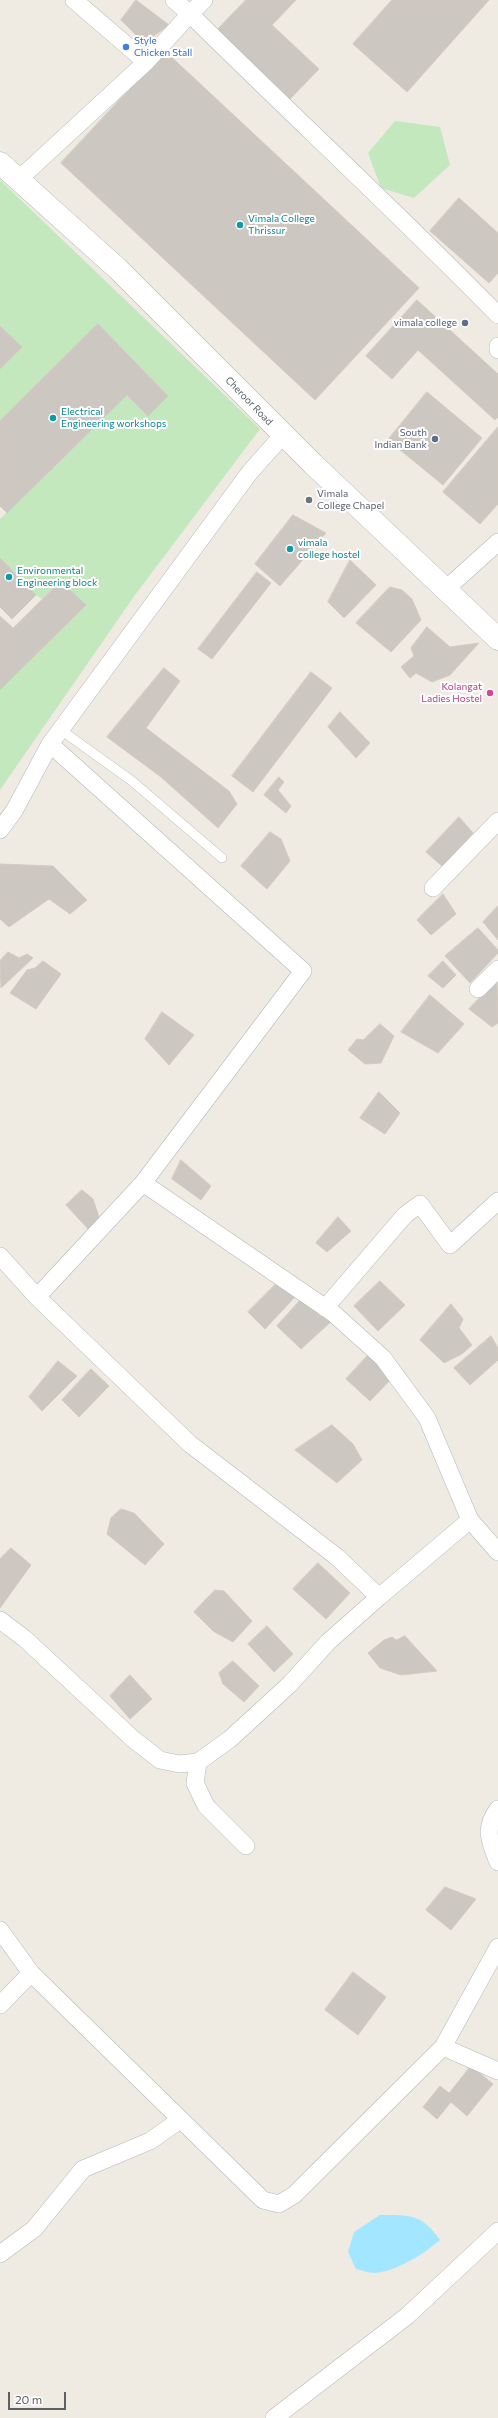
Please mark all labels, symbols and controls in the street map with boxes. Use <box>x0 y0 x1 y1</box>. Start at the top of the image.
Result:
place label: Style Chicken Stall <box>134 35 192 58</box>
marker: Style Chicken Stall <box>121 42 131 52</box>
place label: Vimala College Thrissur <box>248 213 315 236</box>
marker: Vimala College Thrissur <box>235 220 245 230</box>
place label: vimala college <box>394 317 457 329</box>
marker: vimala college <box>460 318 470 328</box>
street label: Cheroor Road <box>223 374 275 428</box>
place label: Electrical Engineering workshops <box>61 406 166 430</box>
marker: Electrical Engineering workshops <box>48 413 58 423</box>
place label: South Indian Bank <box>374 427 427 450</box>
marker: South Indian Bank <box>430 434 440 444</box>
place label: Vimala College Chapel <box>317 488 384 512</box>
marker: Vimala College Chapel <box>304 495 314 505</box>
place label: vimala college hostel <box>298 537 360 560</box>
marker: vimala college hostel <box>285 544 295 554</box>
place label: Environmental Engineering block <box>17 565 97 588</box>
marker: Environmental Engineering block <box>4 572 14 582</box>
place label: Kolangat Ladies Hostel <box>421 681 482 704</box>
marker: Kolangat Ladies Hostel <box>485 688 495 698</box>
scale bar <box>10 2384 68 2410</box>
text: 20 m <box>15 2392 42 2406</box>

